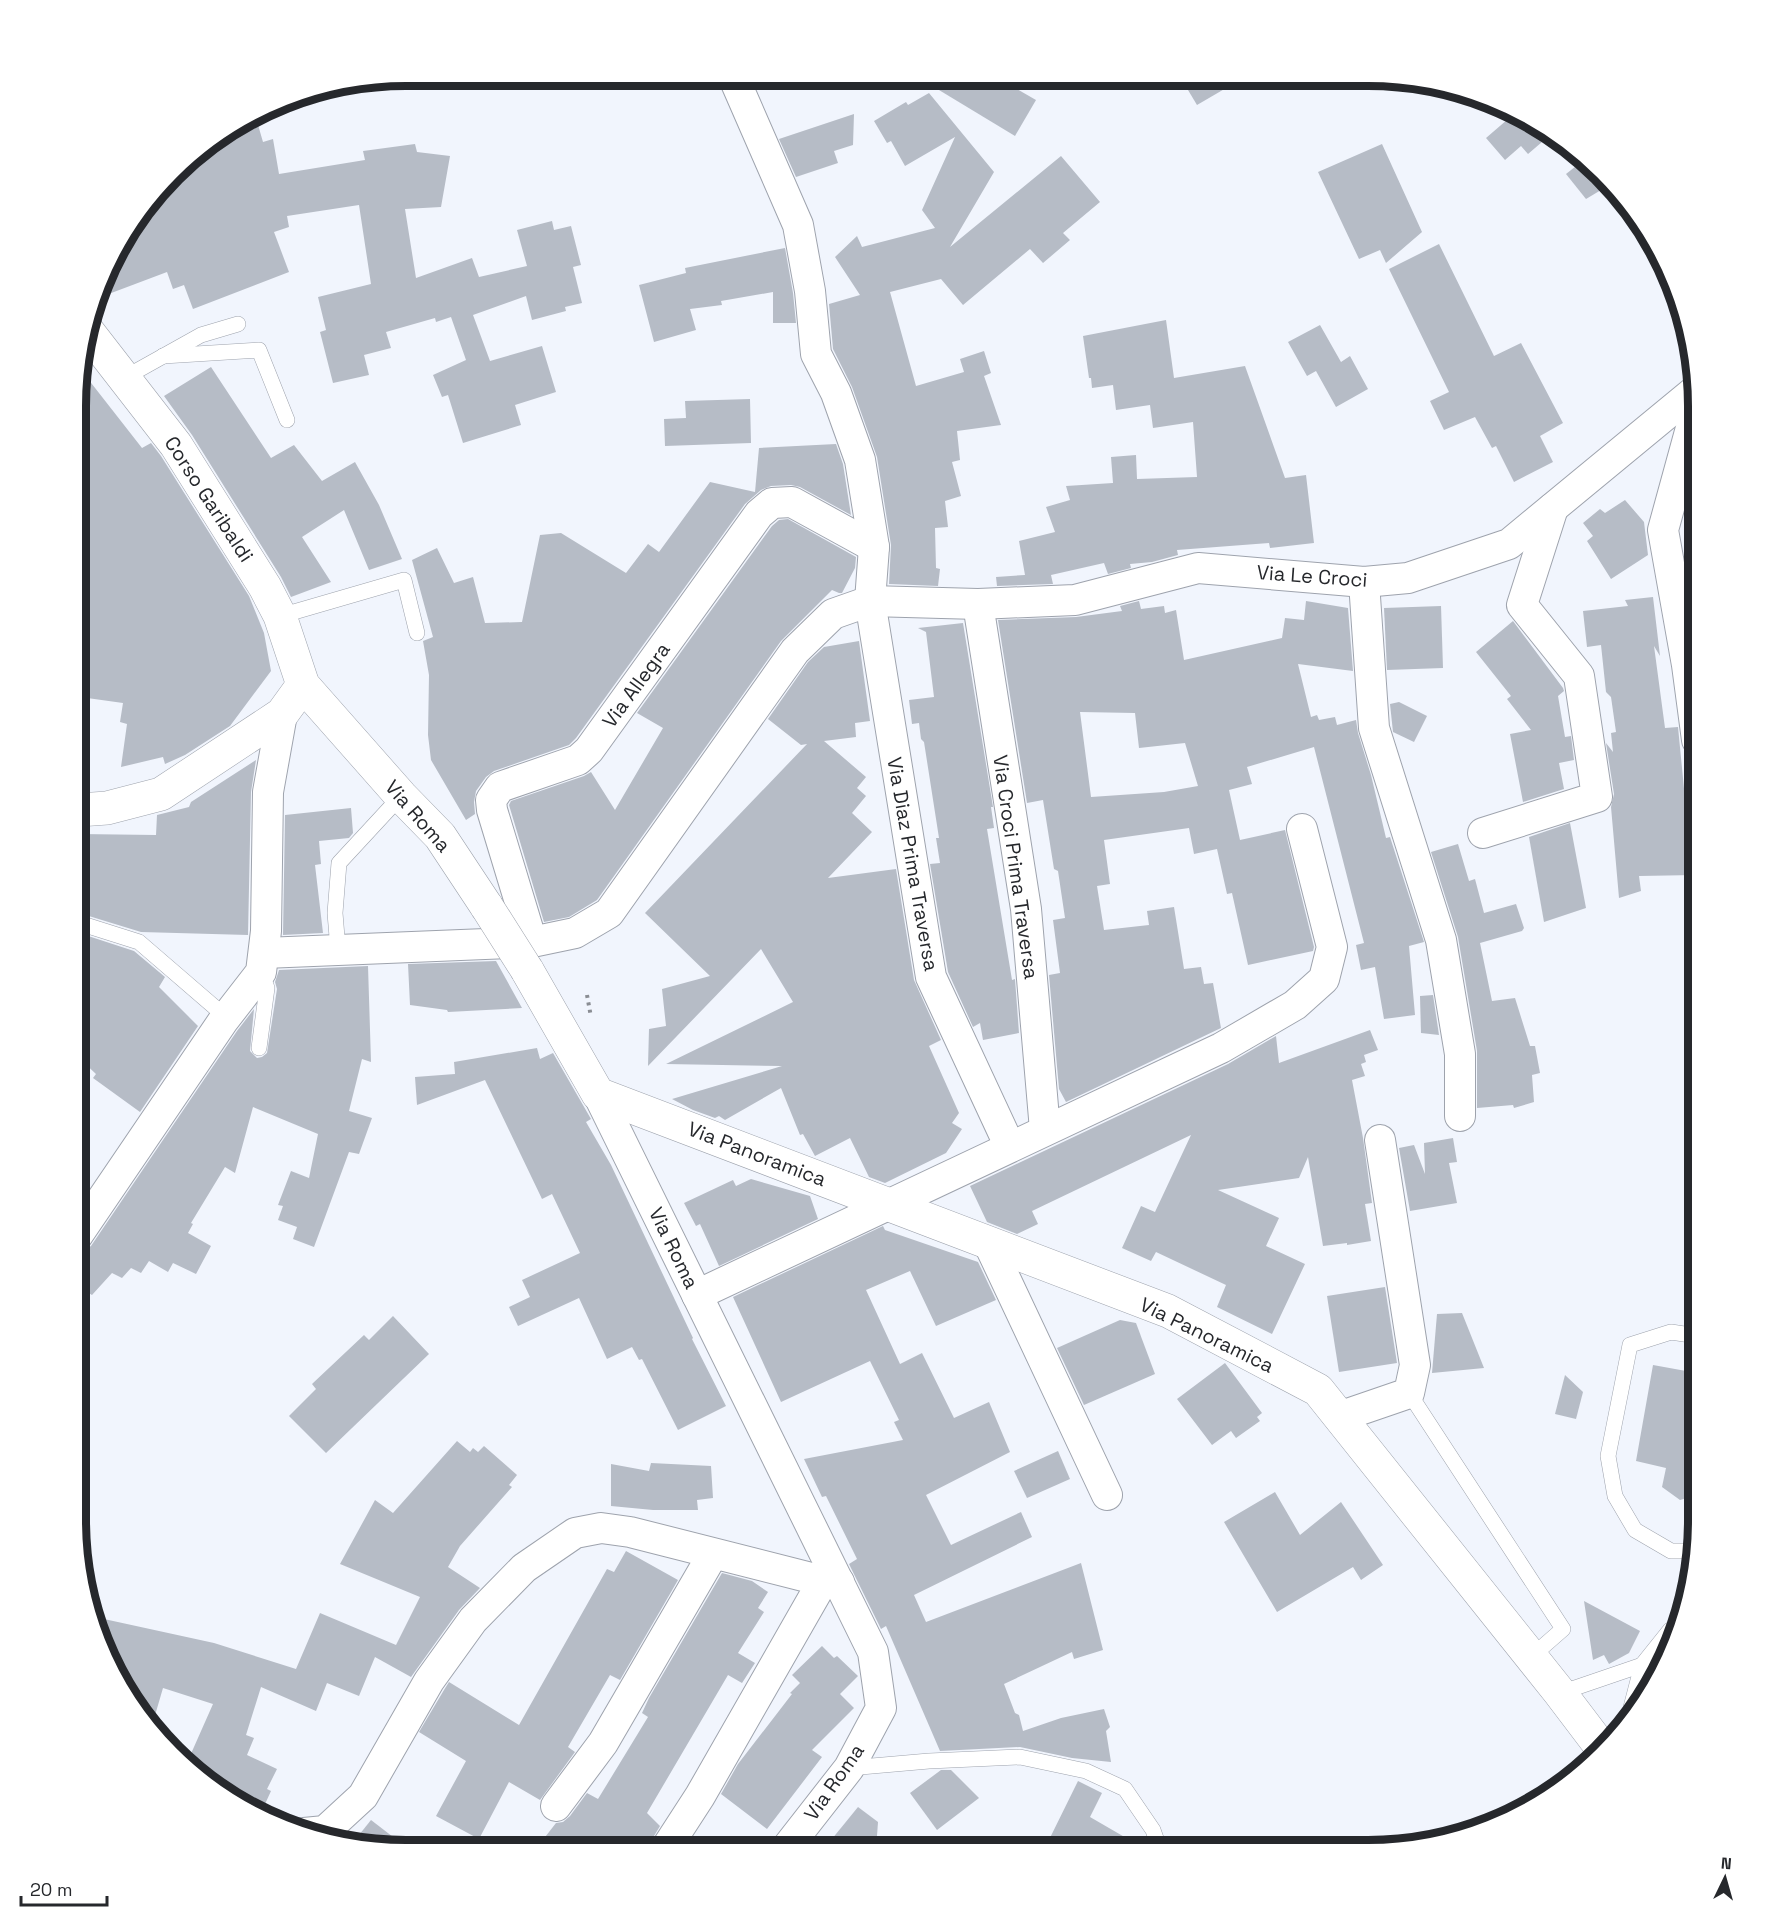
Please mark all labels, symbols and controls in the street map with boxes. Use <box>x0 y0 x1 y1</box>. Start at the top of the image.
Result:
street label: Corso Garibaldi <box>159 431 259 567</box>
street label: Via Le Croci <box>1256 559 1368 593</box>
street label: Via Allegra <box>596 637 676 733</box>
street label: Via Croci Prima Traversa <box>987 753 1045 981</box>
street label: Via Diaz Prima Traversa <box>881 755 945 973</box>
street label: Via Roma <box>379 774 457 858</box>
street label: Via Panoramica <box>684 1116 830 1192</box>
street label: Via Roma <box>643 1203 705 1293</box>
street label: Via Panoramica <box>1136 1291 1278 1379</box>
street label: Via Roma <box>798 1739 870 1825</box>
north arrow <box>1695 1848 1755 1908</box>
text: N <box>1720 1853 1733 1874</box>
scale bar <box>21 1869 106 1907</box>
text: 20 m <box>30 1878 73 1901</box>

